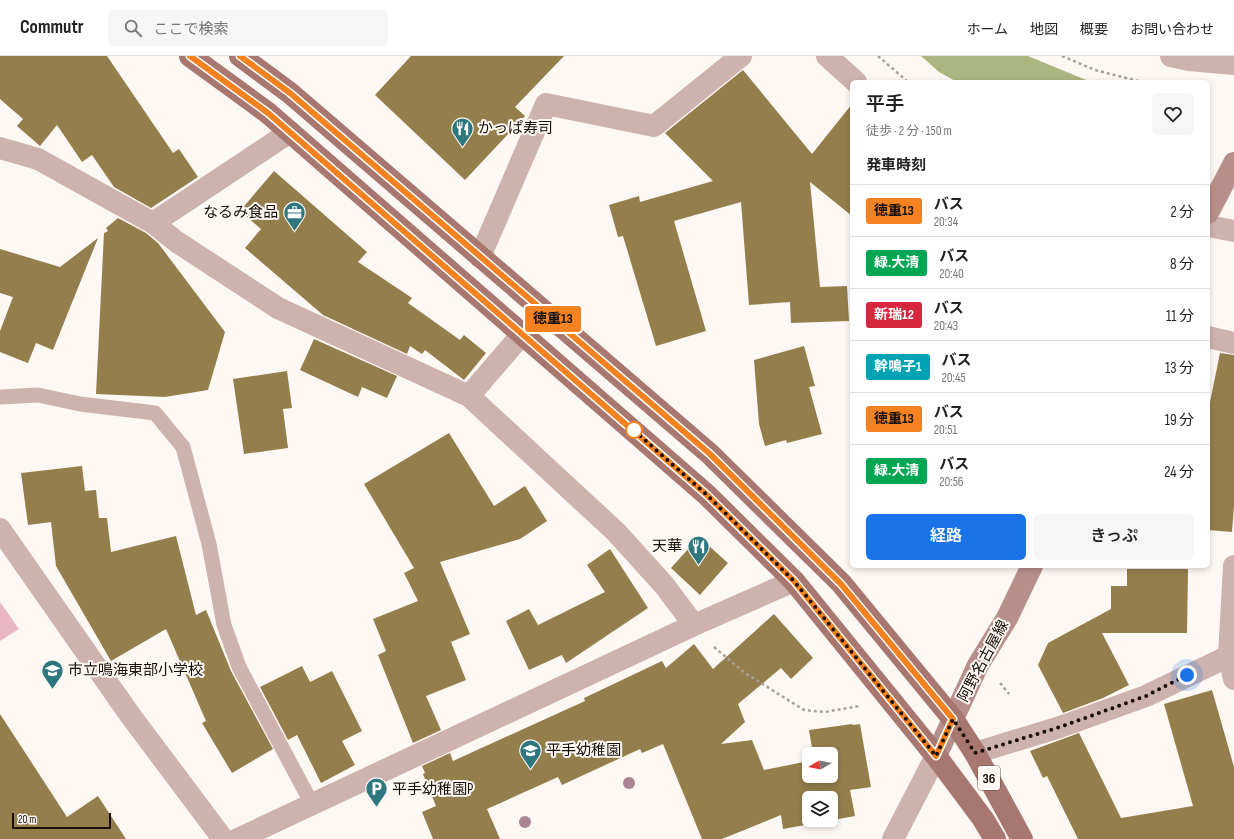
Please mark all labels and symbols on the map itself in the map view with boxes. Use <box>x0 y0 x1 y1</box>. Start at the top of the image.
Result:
restaurant icon: かっぱ寿司 <box>450 115 476 148</box>
place label: かっぱ寿司 <box>478 119 553 138</box>
office icon: なるみ食品 <box>281 199 307 232</box>
place label: なるみ食品 <box>203 203 278 222</box>
line badge: 徳重13 <box>525 306 581 332</box>
unlabelled marker <box>625 421 643 439</box>
restaurant icon: 天華 <box>685 533 711 566</box>
place label: 天華 <box>652 537 682 556</box>
street label: 阿野名古屋線 <box>954 617 1013 705</box>
school or university icon: 市立鳴海東部小学校 <box>39 657 65 690</box>
place label: 市立鳴海東部小学校 <box>68 661 203 680</box>
your location <box>1177 665 1197 685</box>
school or university icon: 平手幼稚園 <box>518 737 544 770</box>
place label: 平手幼稚園 <box>546 741 621 760</box>
north arrow <box>802 747 838 783</box>
road number: 36 <box>978 766 1000 790</box>
parking icon: 平手幼稚園P <box>363 776 389 809</box>
place label: 平手幼稚園P <box>392 780 473 799</box>
scale bar <box>12 811 111 830</box>

